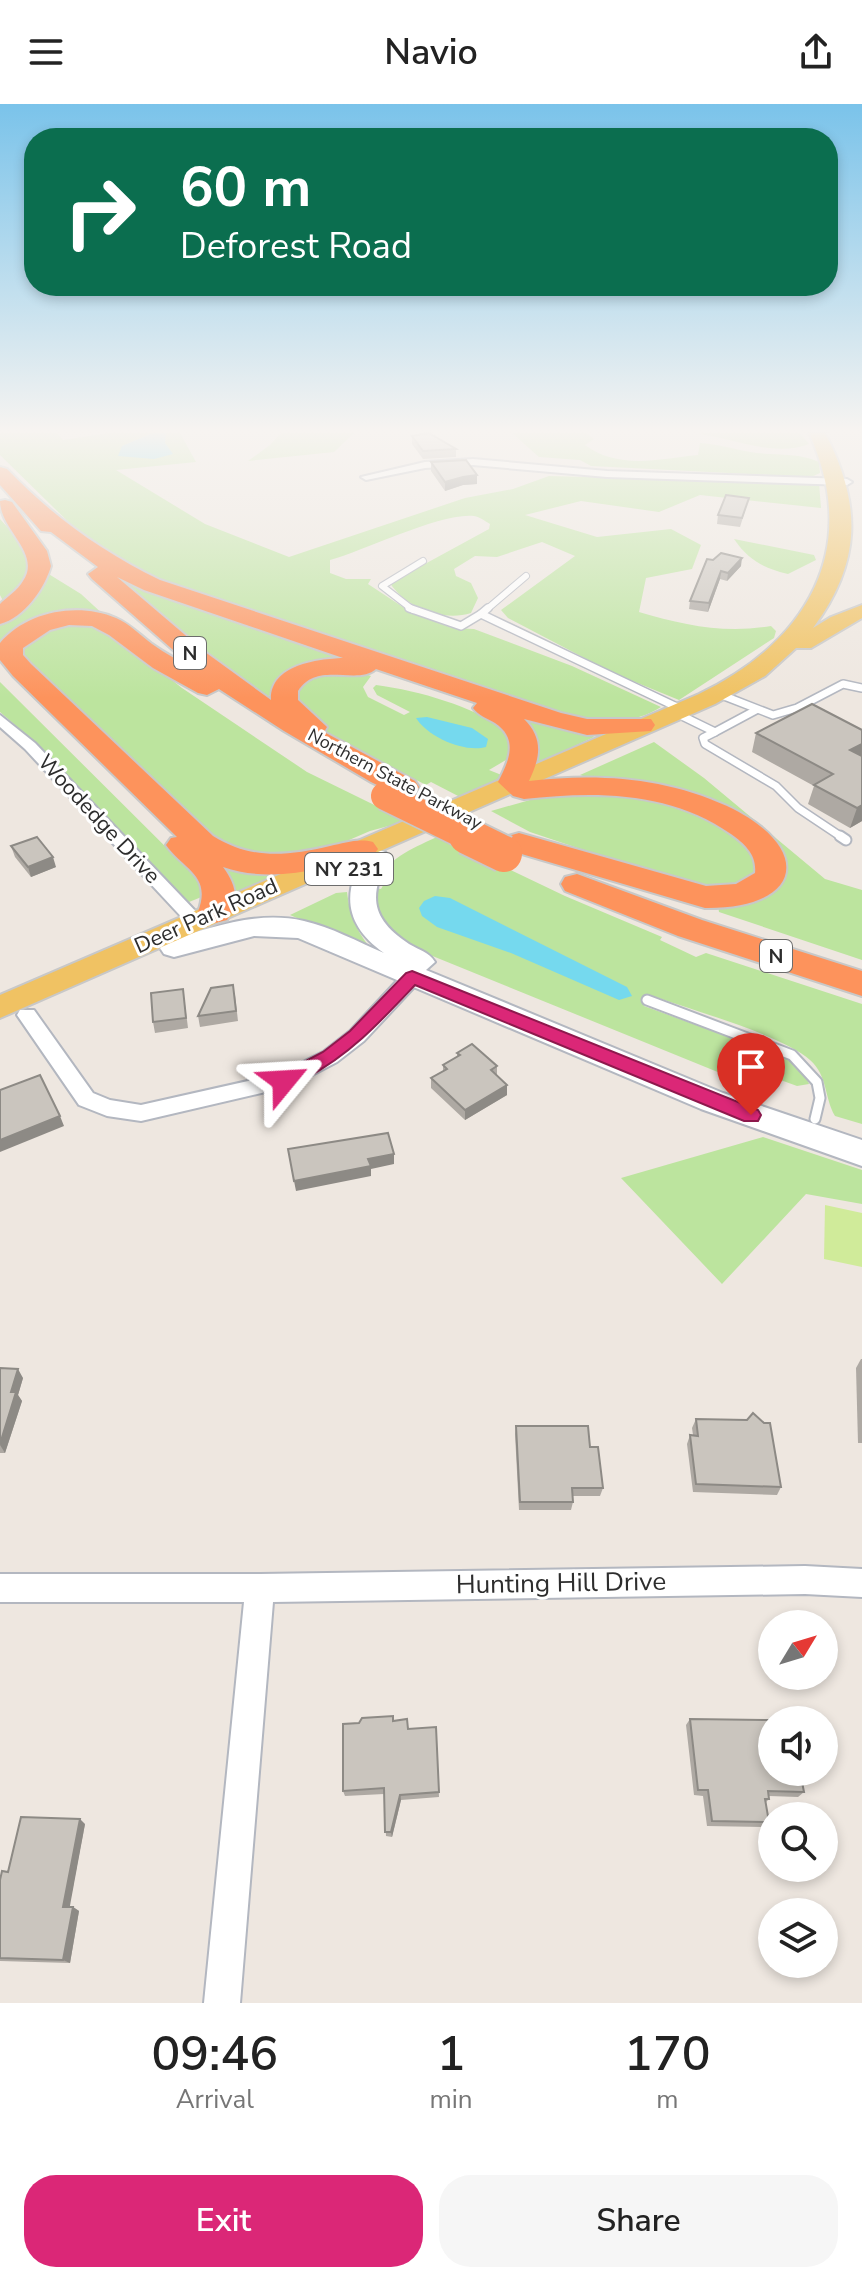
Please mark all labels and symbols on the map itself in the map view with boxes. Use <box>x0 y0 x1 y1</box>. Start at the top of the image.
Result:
road number: N <box>174 637 206 669</box>
street label: Northern State Parkway <box>304 723 487 836</box>
street label: Woodedge Drive <box>31 748 167 890</box>
road number: NY 231 <box>305 853 393 885</box>
street label: Deer Park Road <box>130 871 282 961</box>
road number: N <box>760 940 792 972</box>
pin <box>717 1033 785 1115</box>
position arrow <box>242 1039 326 1123</box>
street label: Hunting Hill Drive <box>455 1564 667 1602</box>
north arrow <box>758 1610 838 1690</box>

